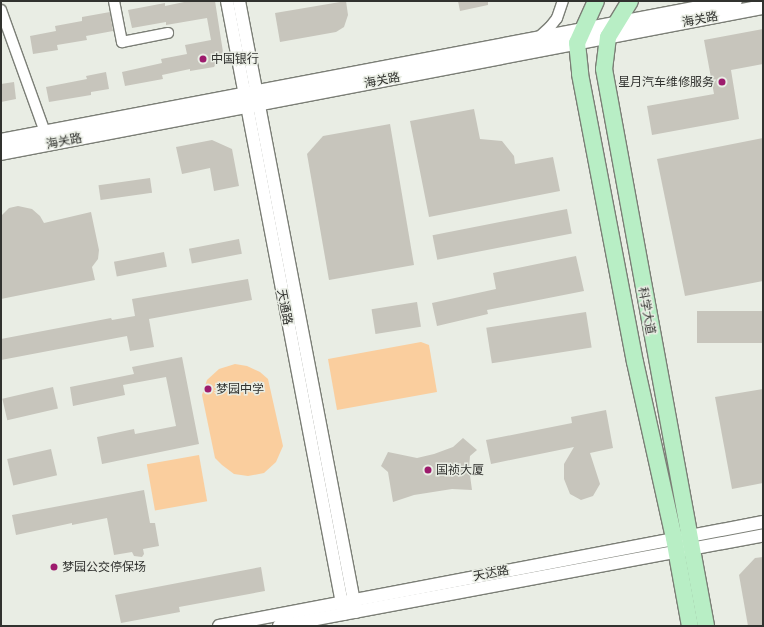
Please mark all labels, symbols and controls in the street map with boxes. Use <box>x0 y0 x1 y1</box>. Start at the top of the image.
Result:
street label: 海关路 <box>681 8 719 30</box>
place label: 中国银行 <box>211 52 259 66</box>
marker: 中国银行 <box>198 54 208 64</box>
street label: 海关路 <box>363 69 401 91</box>
place label: 星月汽车维修服务 <box>618 75 714 89</box>
marker: 星月汽车维修服务 <box>717 77 727 87</box>
street label: 海关路 <box>45 130 83 152</box>
street label: 科学大道 <box>636 286 658 336</box>
street label: 天通路 <box>274 288 296 326</box>
place label: 梦园中学 <box>216 382 264 396</box>
marker: 梦园中学 <box>203 384 213 394</box>
place label: 国祯大厦 <box>436 463 484 477</box>
marker: 国祯大厦 <box>423 465 433 475</box>
place label: 梦园公交停保场 <box>62 560 146 574</box>
marker: 梦园公交停保场 <box>49 562 59 572</box>
street label: 天达路 <box>472 562 510 584</box>

